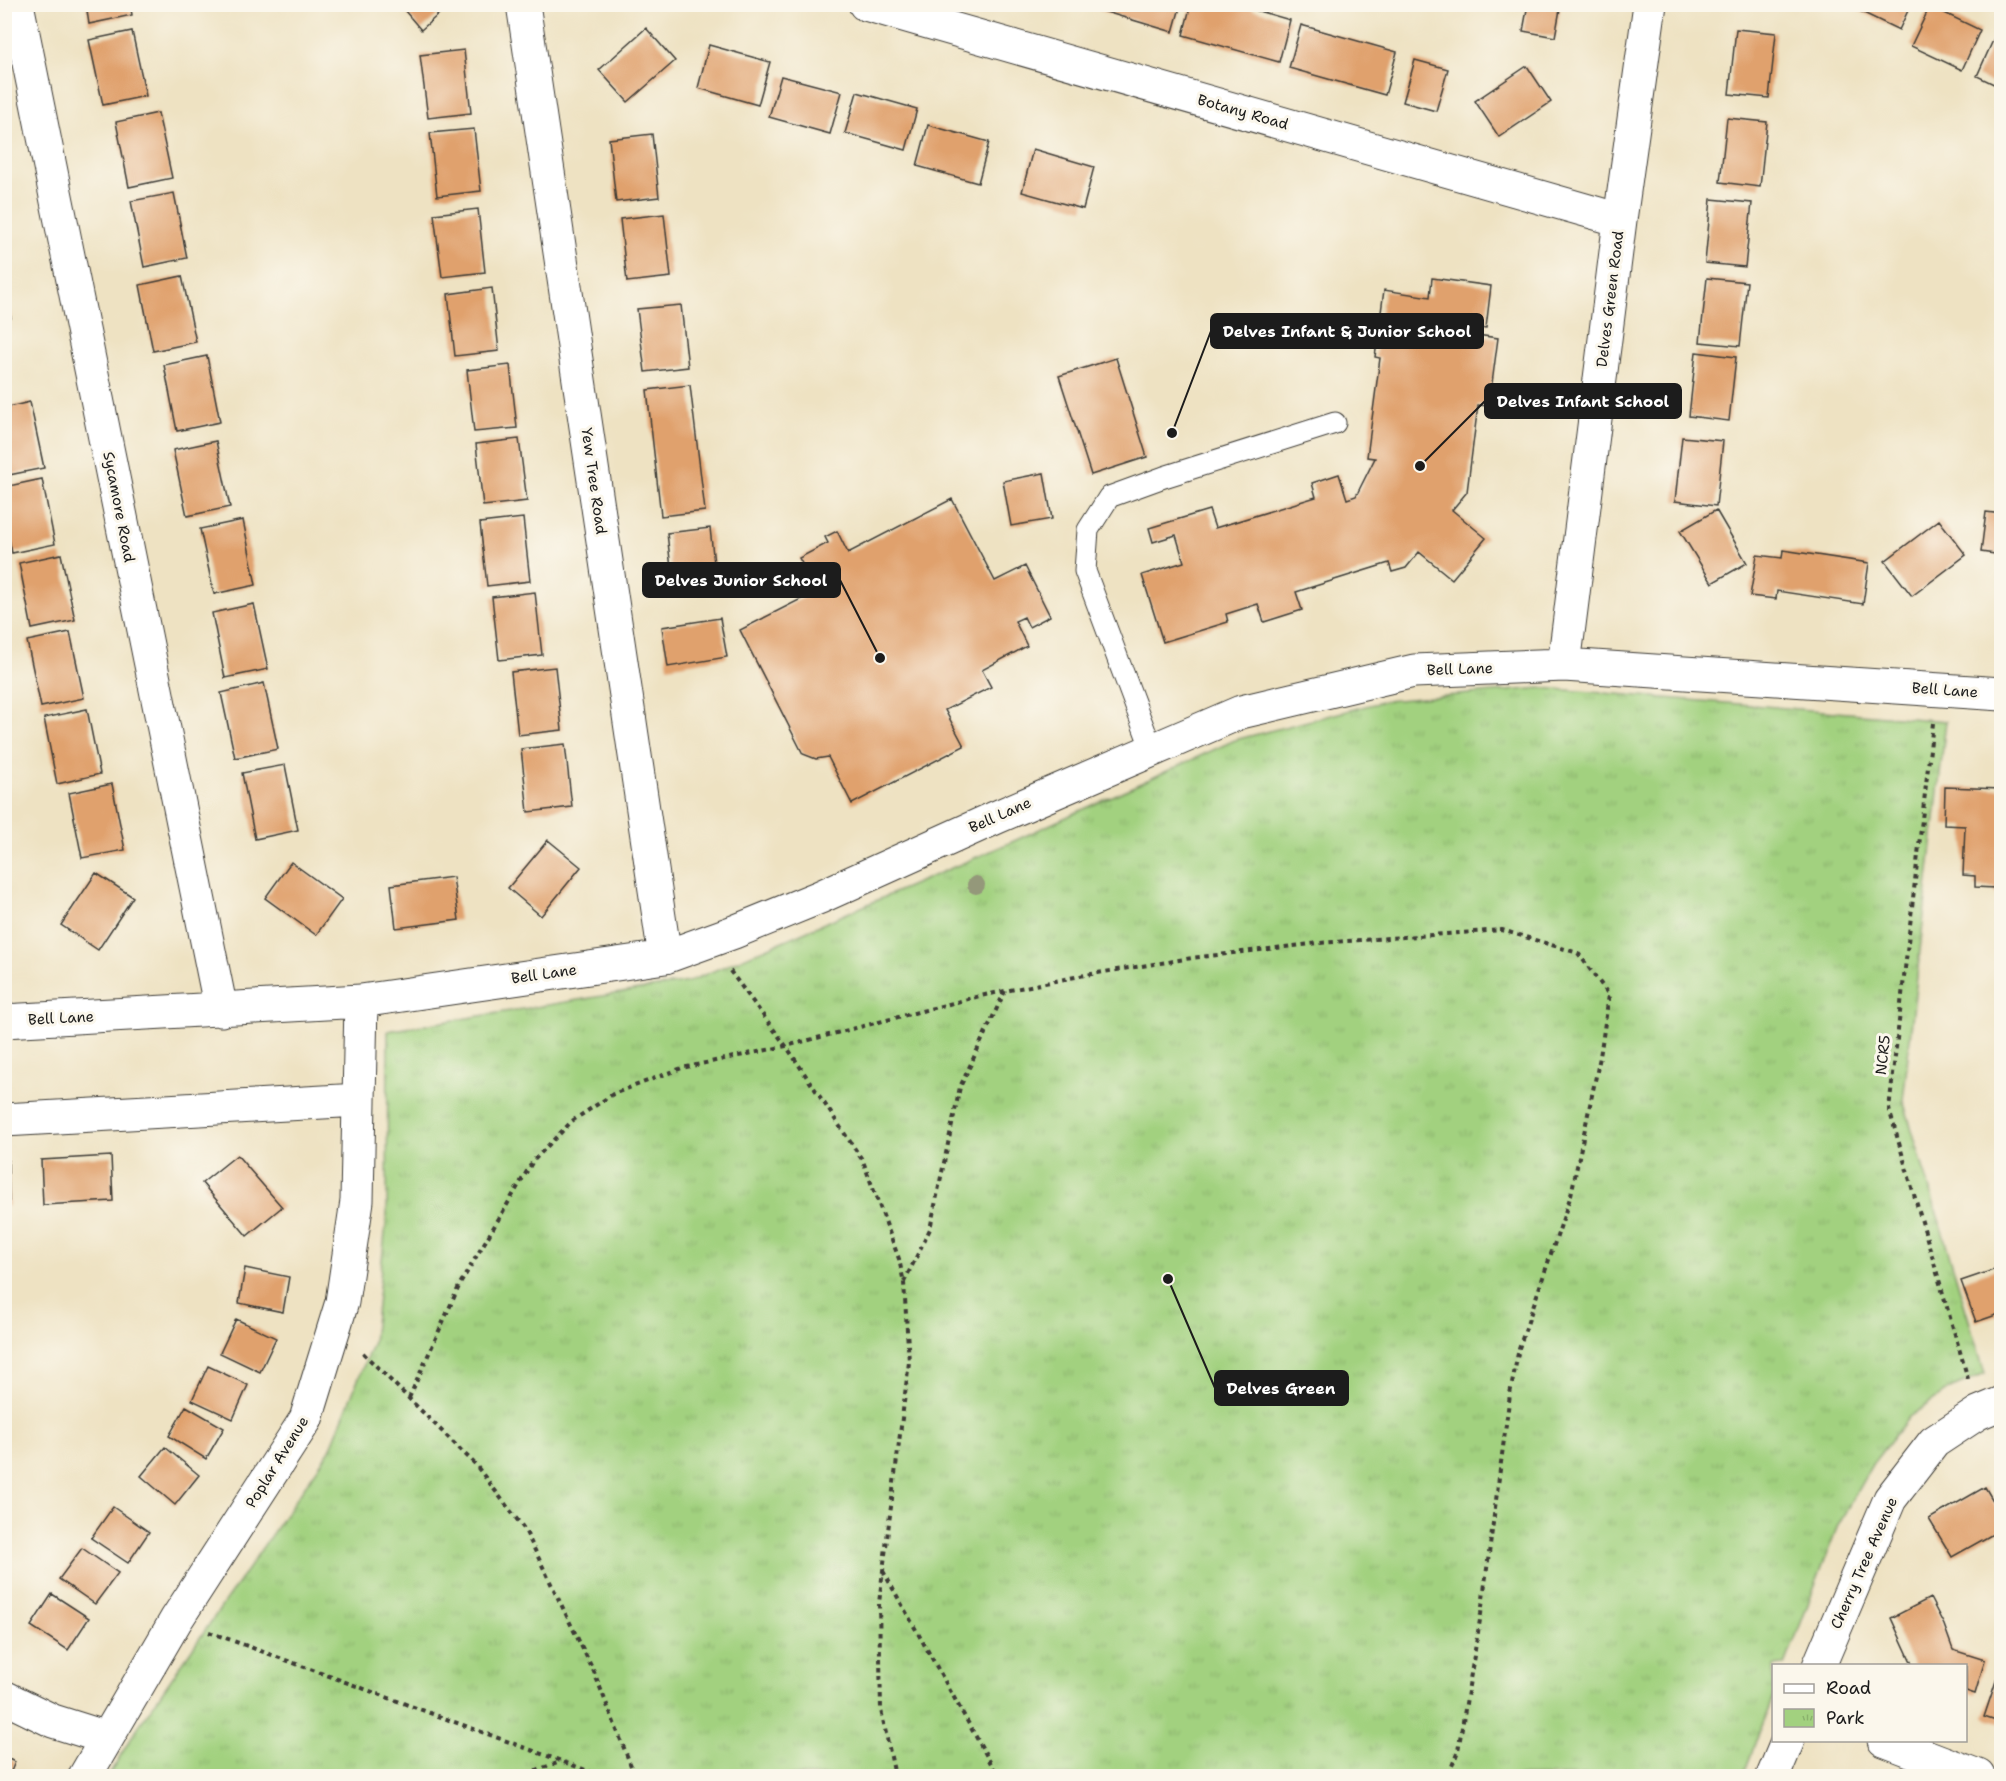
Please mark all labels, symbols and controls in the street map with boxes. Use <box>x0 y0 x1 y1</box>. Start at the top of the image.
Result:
street label: Botany Road <box>1195 89 1291 135</box>
street label: Delves Green Road <box>1592 229 1628 368</box>
callout: Delves Infant & Junior School <box>1211 314 1483 348</box>
text: Delves Infant & Junior School <box>1223 321 1472 342</box>
callout: Delves Infant School <box>1485 384 1681 418</box>
text: Delves Infant School <box>1497 391 1670 412</box>
street label: Yew Tree Road <box>577 426 611 536</box>
street label: Sycamore Road <box>98 450 140 565</box>
callout: Delves Junior School <box>643 563 840 597</box>
text: Delves Junior School <box>655 570 828 591</box>
street label: Bell Lane <box>1427 658 1493 680</box>
street label: Bell Lane <box>1911 678 1979 702</box>
street label: Bell Lane <box>966 792 1034 838</box>
street label: Bell Lane <box>510 959 578 989</box>
street label: Bell Lane <box>27 1006 95 1030</box>
street label: NCR5 <box>1871 1034 1895 1076</box>
callout: Delves Green <box>1215 1371 1348 1405</box>
text: Delves Green <box>1227 1378 1336 1399</box>
street label: Poplar Avenue <box>241 1412 313 1512</box>
street label: Cherry Tree Avenue <box>1826 1494 1902 1632</box>
legend <box>1772 1664 1967 1742</box>
text: Road <box>1826 1676 1871 1700</box>
text: Park <box>1826 1706 1865 1730</box>

